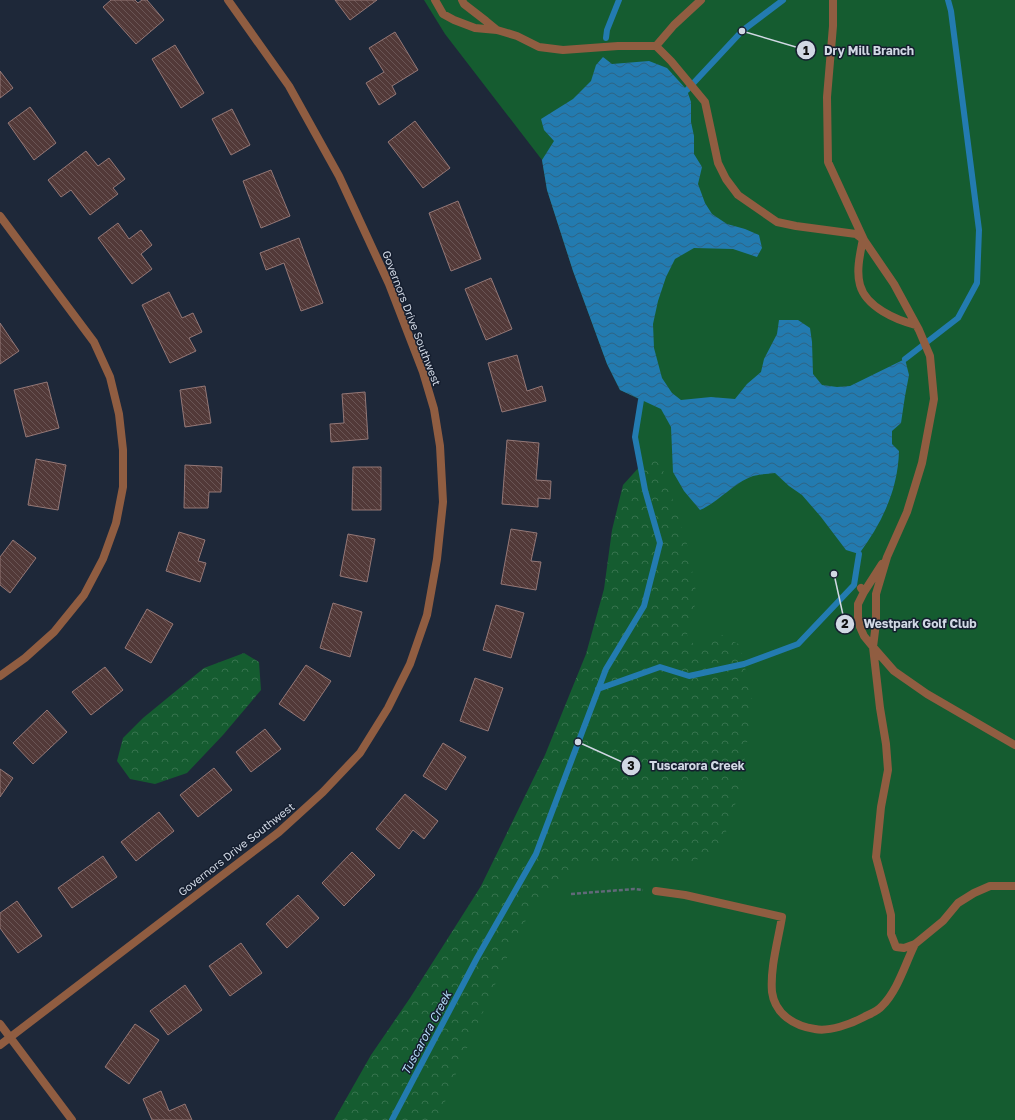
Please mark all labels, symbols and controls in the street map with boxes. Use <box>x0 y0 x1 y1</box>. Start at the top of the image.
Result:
callout: Dry Mill Branch <box>796 38 922 62</box>
text: 1 <box>803 43 809 58</box>
text: Dry Mill Branch <box>824 43 914 58</box>
street label: Governors Drive Southwest <box>380 249 444 387</box>
callout: Westpark Golf Club <box>835 612 985 636</box>
text: 2 <box>841 616 849 631</box>
text: Westpark Golf Club <box>863 616 977 631</box>
callout: Tuscarora Creek <box>621 754 753 778</box>
text: 3 <box>627 758 635 773</box>
text: Tuscarora Creek <box>649 758 745 773</box>
street label: Governors Drive Southwest <box>175 800 297 898</box>
water label: Tuscarora Creek <box>398 987 455 1078</box>

